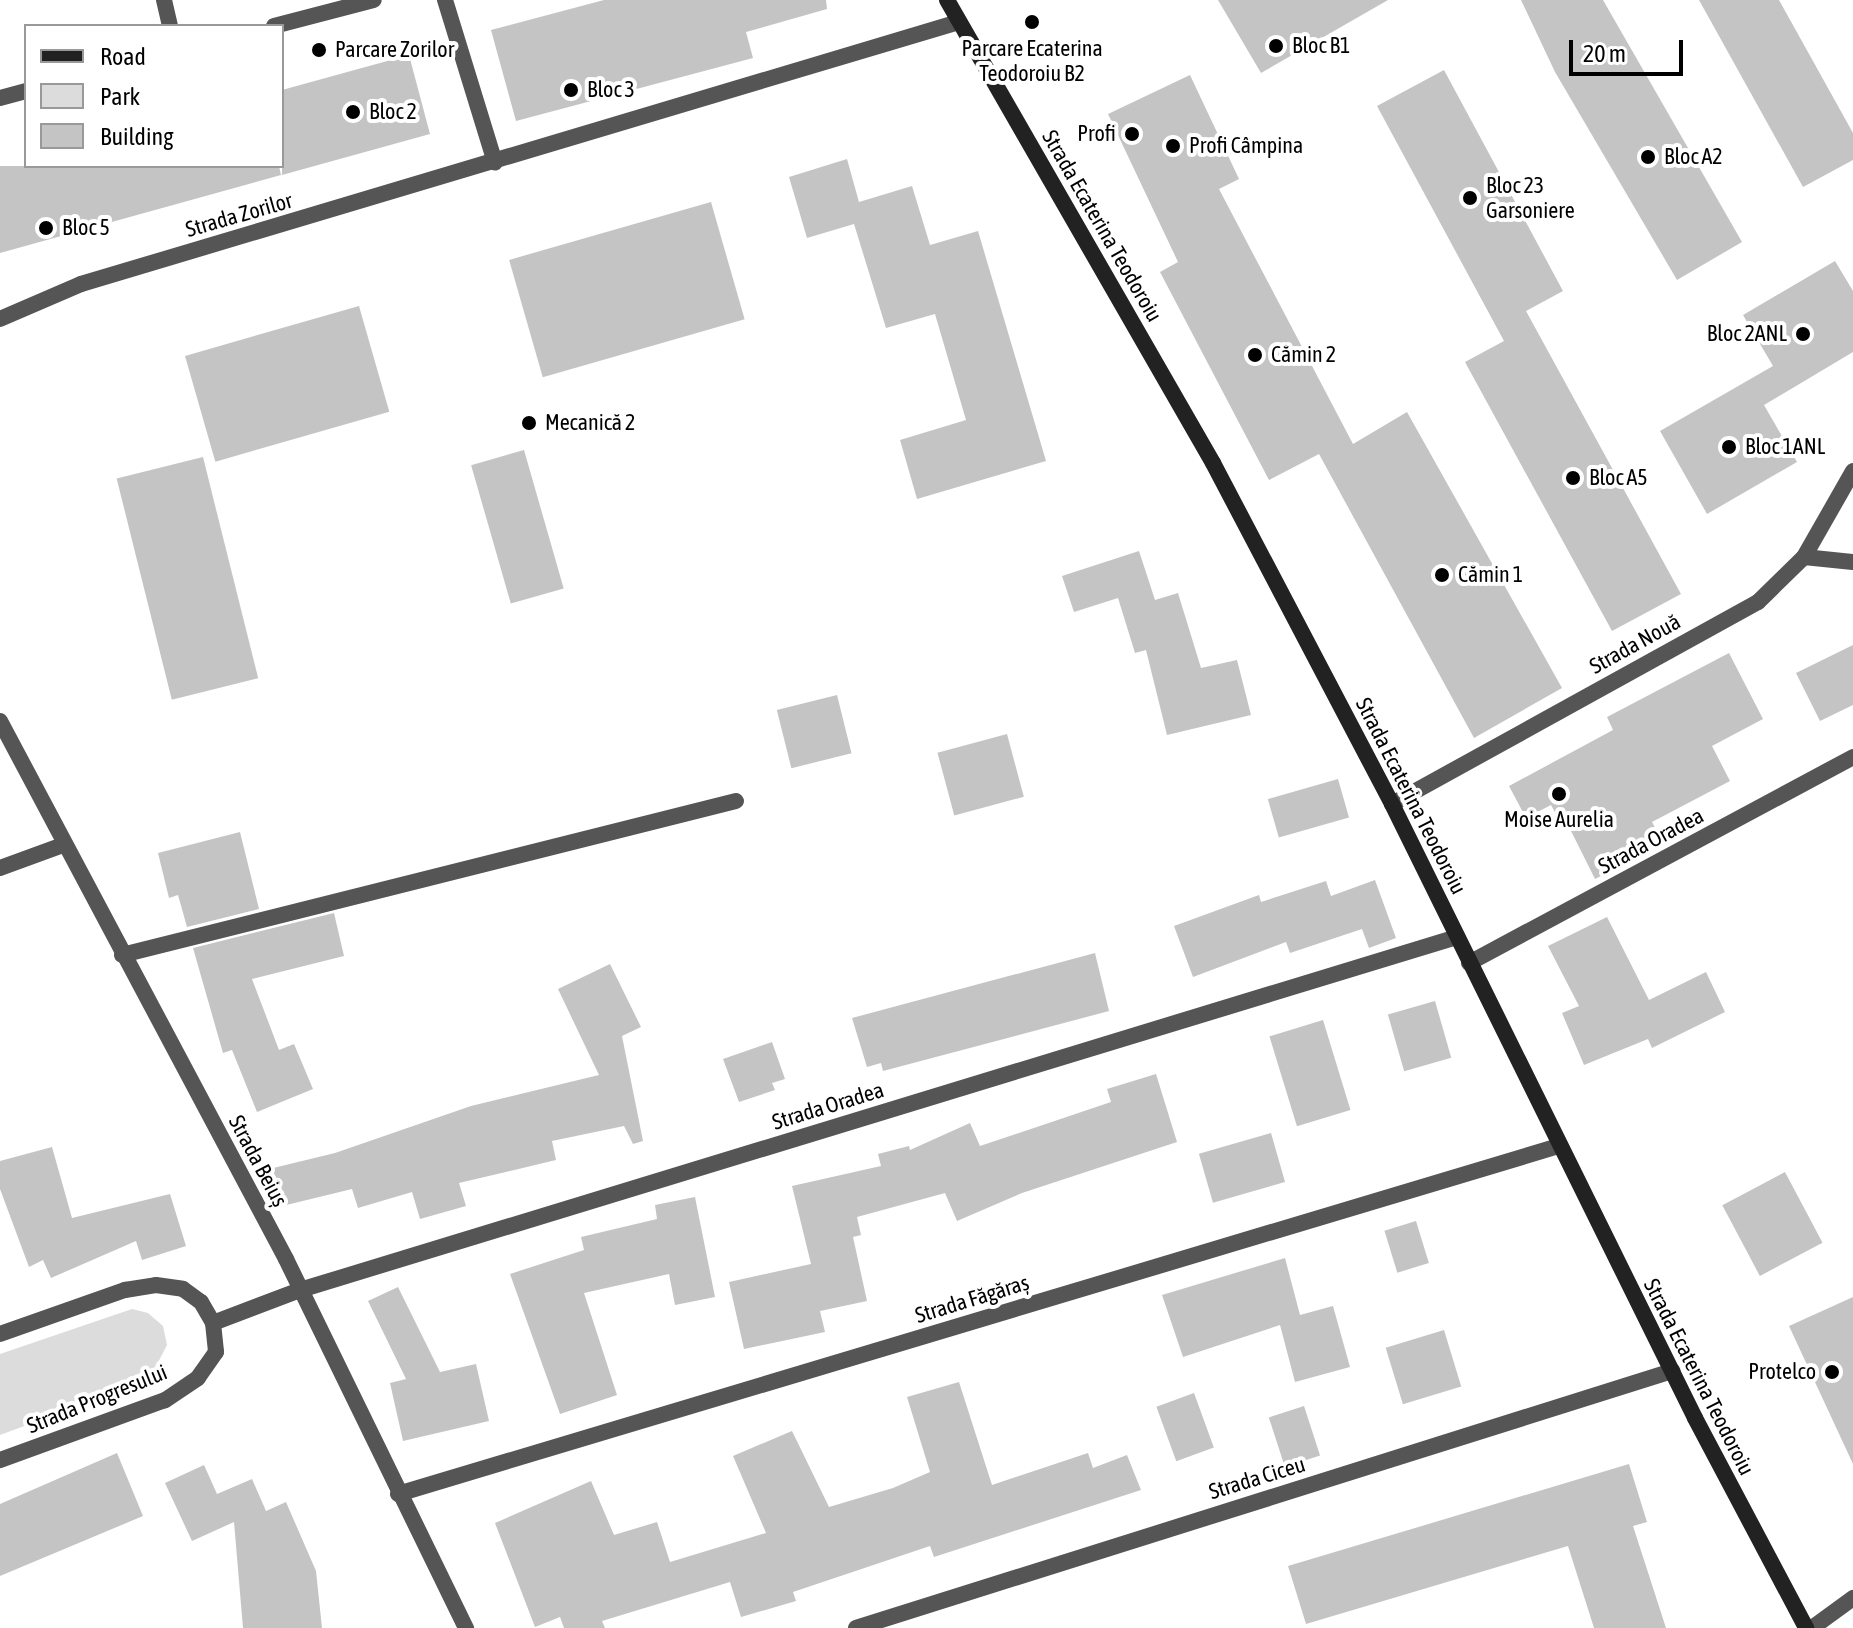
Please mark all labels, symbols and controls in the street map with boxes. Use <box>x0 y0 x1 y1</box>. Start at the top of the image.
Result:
marker: Parcare Ecaterina Teodoroiu B2 <box>1023 13 1041 31</box>
legend <box>24 24 284 168</box>
scale bar <box>1573 24 1687 74</box>
place label: Bloc B1 <box>1292 33 1350 59</box>
place label: Parcare Ecaterina Teodoroiu B2 <box>961 35 1103 86</box>
place label: Parcare Zorilor <box>335 37 454 63</box>
marker: Bloc B1 <box>1267 37 1285 55</box>
text: 20 m <box>1583 40 1626 67</box>
marker: Parcare Zorilor <box>310 41 328 59</box>
text: Road <box>100 43 146 70</box>
place label: Bloc 3 <box>587 77 635 103</box>
marker: Bloc 3 <box>562 81 580 99</box>
text: Park <box>100 83 140 110</box>
place label: Bloc 2 <box>369 99 417 125</box>
marker: Bloc 2 <box>344 103 362 121</box>
place label: Profi <box>1077 121 1116 147</box>
text: Building <box>100 123 173 150</box>
marker: Profi <box>1123 125 1141 143</box>
street label: Strada Ecaterina Teodoroiu <box>1036 126 1168 326</box>
place label: Profi Câmpina <box>1189 133 1303 159</box>
marker: Profi Câmpina <box>1164 137 1182 155</box>
place label: Bloc A2 <box>1664 144 1723 170</box>
marker: Bloc A2 <box>1639 148 1657 166</box>
place label: Bloc 23 Garsoniere <box>1486 172 1575 224</box>
street label: Strada Zorilor <box>183 187 295 243</box>
marker: Bloc 23 Garsoniere <box>1461 189 1479 207</box>
place label: Bloc 5 <box>62 215 110 241</box>
marker: Bloc 5 <box>37 219 55 237</box>
place label: Bloc 2ANL <box>1707 321 1787 347</box>
marker: Bloc 2ANL <box>1794 325 1812 343</box>
place label: Cămin 2 <box>1271 342 1336 368</box>
marker: Cămin 2 <box>1246 346 1264 364</box>
place label: Mecanică 2 <box>545 410 635 436</box>
marker: Mecanică 2 <box>520 414 538 432</box>
place label: Bloc 1ANL <box>1745 434 1825 460</box>
marker: Bloc 1ANL <box>1720 438 1738 456</box>
place label: Bloc A5 <box>1589 465 1648 491</box>
marker: Bloc A5 <box>1564 469 1582 487</box>
place label: Cămin 1 <box>1458 562 1523 588</box>
marker: Cămin 1 <box>1433 566 1451 584</box>
street label: Strada Nouă <box>1585 608 1685 680</box>
street label: Strada Ecaterina Teodoroiu <box>1350 693 1472 899</box>
marker: Moise Aurelia <box>1550 785 1568 803</box>
street label: Strada Oradea <box>1594 802 1708 880</box>
place label: Moise Aurelia <box>1504 807 1614 833</box>
street label: Strada Oradea <box>769 1077 887 1135</box>
street label: Strada Beiuș <box>223 1111 293 1211</box>
street label: Strada Făgăraș <box>912 1269 1032 1329</box>
street label: Strada Ecaterina Teodoroiu <box>1638 1274 1760 1480</box>
street label: Strada Progresului <box>23 1359 171 1439</box>
place label: Protelco <box>1748 1359 1816 1385</box>
marker: Protelco <box>1823 1363 1841 1381</box>
street label: Strada Ciceu <box>1206 1451 1308 1505</box>

